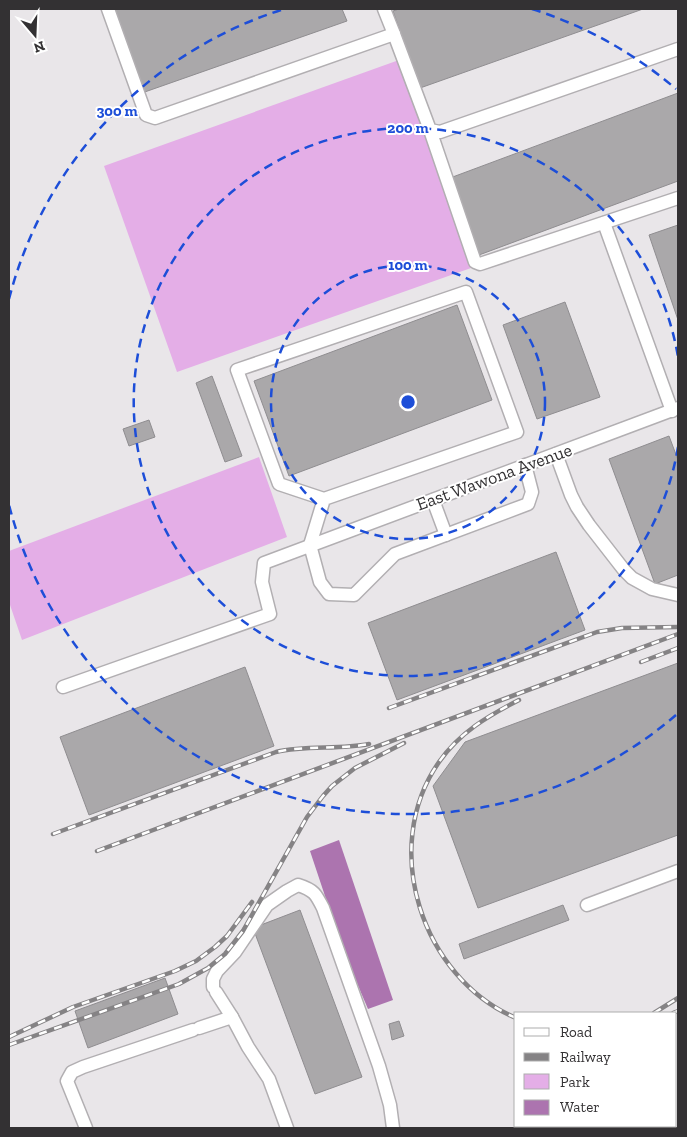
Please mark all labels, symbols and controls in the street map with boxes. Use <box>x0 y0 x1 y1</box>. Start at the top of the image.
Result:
north arrow <box>10 10 60 60</box>
text: N <box>31 37 47 57</box>
text: 300 m <box>96 102 138 120</box>
text: 200 m <box>387 119 429 137</box>
text: 100 m <box>388 256 428 274</box>
centre of rings <box>399 393 417 411</box>
street label: East Wawona Avenue <box>413 439 575 515</box>
legend <box>514 1012 677 1127</box>
text: Road <box>560 1023 593 1041</box>
text: Railway <box>560 1048 611 1066</box>
text: Park <box>560 1073 590 1091</box>
text: Water <box>560 1098 600 1116</box>

